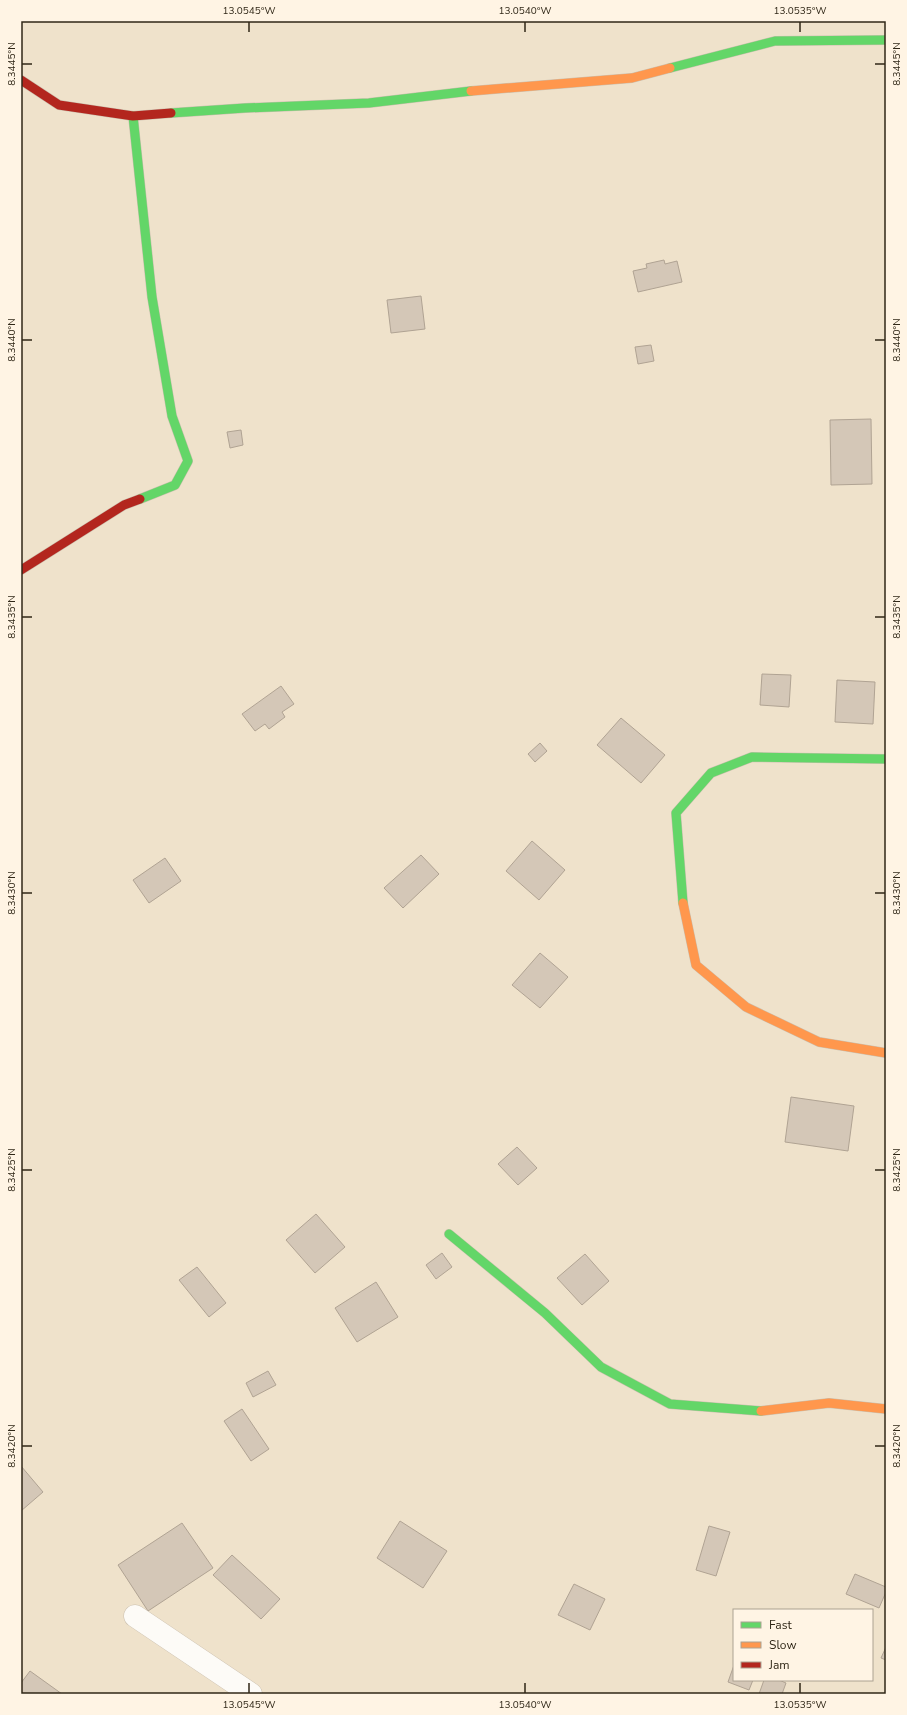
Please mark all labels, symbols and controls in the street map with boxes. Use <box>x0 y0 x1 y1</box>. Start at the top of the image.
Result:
text: 13.0545°W <box>222 4 276 18</box>
text: 13.0540°W <box>498 4 552 18</box>
text: 13.0535°W <box>773 4 827 18</box>
text: 8.3445°N <box>5 42 19 86</box>
text: 8.3445°N <box>890 42 904 86</box>
text: 8.3440°N <box>5 318 19 362</box>
text: 8.3440°N <box>890 318 904 362</box>
text: 8.3435°N <box>5 595 19 639</box>
text: 8.3435°N <box>890 595 904 639</box>
text: 8.3430°N <box>5 871 19 915</box>
text: 8.3430°N <box>890 871 904 915</box>
text: 8.3425°N <box>5 1148 19 1192</box>
text: 8.3425°N <box>890 1148 904 1192</box>
text: 8.3420°N <box>5 1424 19 1468</box>
text: 8.3420°N <box>890 1424 904 1468</box>
legend <box>733 1609 873 1681</box>
text: Fast <box>769 1617 792 1633</box>
text: Slow <box>769 1637 797 1653</box>
text: Jam <box>768 1657 790 1673</box>
text: 13.0545°W <box>222 1698 276 1712</box>
text: 13.0540°W <box>498 1698 552 1712</box>
text: 13.0535°W <box>773 1698 827 1712</box>

